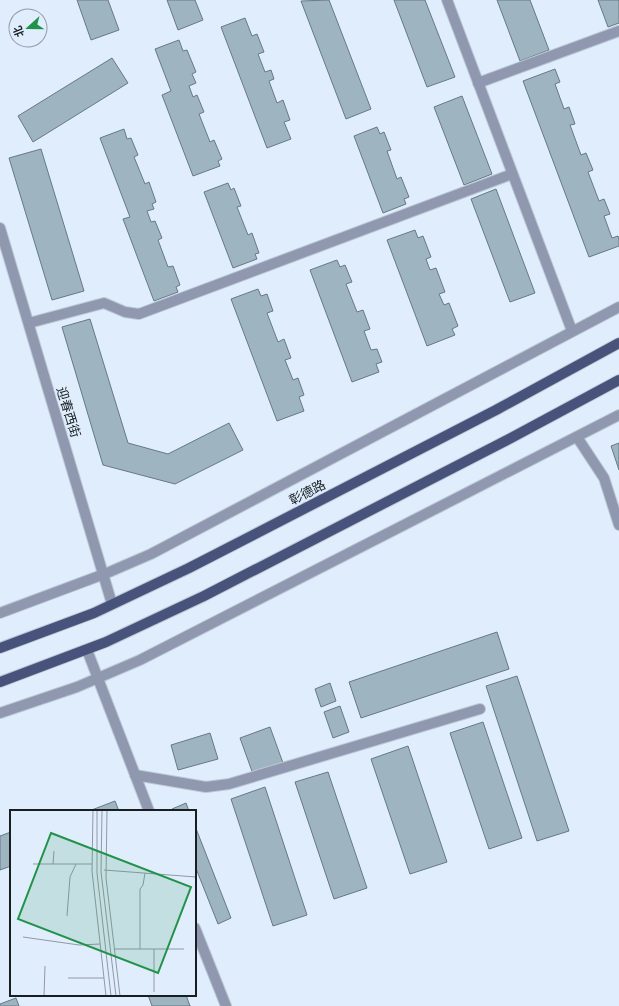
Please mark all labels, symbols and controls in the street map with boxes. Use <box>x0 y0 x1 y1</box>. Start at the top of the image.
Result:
north arrow <box>8 8 48 48</box>
text: 北 <box>10 24 26 39</box>
street label: 迎春西街 <box>54 385 84 439</box>
street label: 彰德路 <box>286 476 328 508</box>
inset map <box>10 810 196 996</box>

